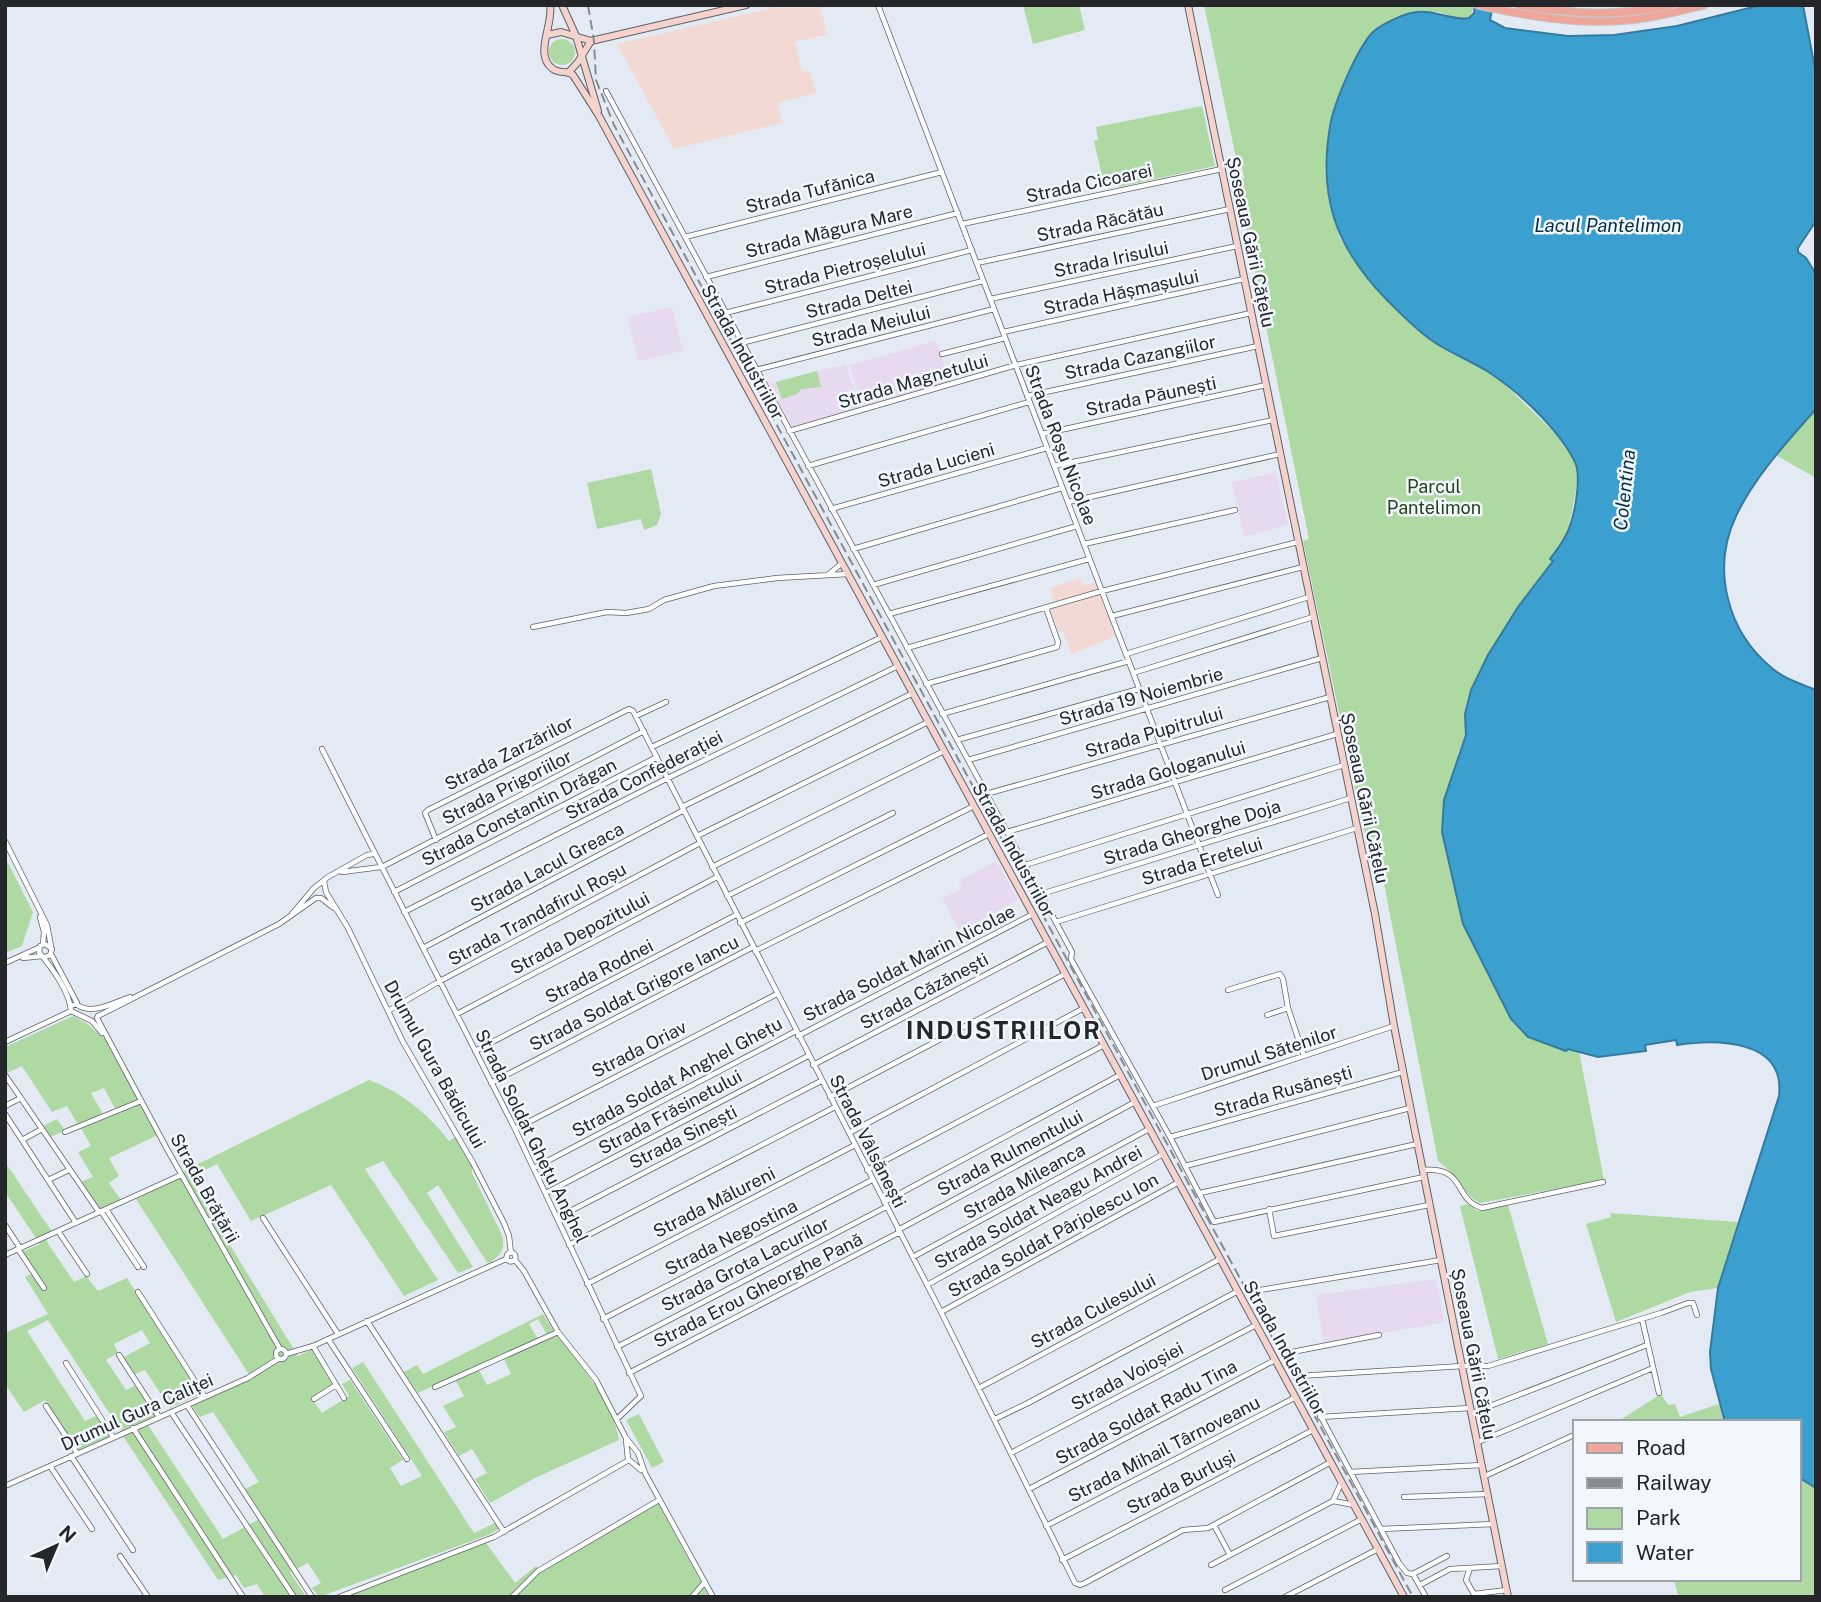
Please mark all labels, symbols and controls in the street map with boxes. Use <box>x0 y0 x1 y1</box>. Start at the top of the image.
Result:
street label: Șoseaua Gării Cățelu <box>1223 155 1279 329</box>
street label: Strada Cicoarei <box>1024 159 1154 207</box>
street label: Strada Tufănica <box>743 165 877 217</box>
street label: Strada Răcătău <box>1035 198 1165 246</box>
street label: Strada Măgura Mare <box>743 200 915 262</box>
water label: Lacul Pantelimon <box>1534 214 1682 236</box>
street label: Strada Irisului <box>1052 237 1170 281</box>
street label: Strada Pietroșelului <box>762 238 928 298</box>
street label: Strada Hășmașului <box>1041 265 1201 319</box>
street label: Strada Deltei <box>803 276 915 322</box>
street label: Strada Industriilor <box>697 281 789 423</box>
street label: Strada Meiului <box>809 301 933 351</box>
street label: Strada Cazangiilor <box>1062 331 1218 383</box>
street label: Strada Magnetului <box>835 350 991 412</box>
street label: Strada Roșu Nicolae <box>1021 362 1101 528</box>
street label: Strada Păunești <box>1084 372 1218 420</box>
street label: Strada Lucieni <box>875 438 997 492</box>
water label: Colentina <box>1609 448 1639 532</box>
park label: Parcul Pantelimon <box>1387 476 1481 518</box>
street label: Strada 19 Noiembrie <box>1057 663 1225 729</box>
street label: Strada Pupitrului <box>1083 702 1225 762</box>
street label: Strada Zarzărilor <box>441 711 577 795</box>
street label: Șoseaua Gării Cățelu <box>1337 711 1393 885</box>
street label: Strada Confederației <box>562 726 726 824</box>
street label: Strada Gologanului <box>1088 736 1248 804</box>
street label: Strada Prigoriilor <box>439 745 575 829</box>
street label: Strada Constantin Drăgan <box>418 754 620 870</box>
street label: Strada Industriilor <box>968 779 1060 921</box>
street label: Strada Gheorghe Doja <box>1101 795 1283 869</box>
street label: Strada Lacul Greaca <box>467 818 627 916</box>
street label: Strada Eretelui <box>1139 833 1265 889</box>
street label: Strada Trandafirul Roșu <box>444 858 630 970</box>
street label: Strada Depozitului <box>507 887 653 979</box>
street label: Strada Soldat Marin Nicolae <box>800 900 1018 1026</box>
street label: Strada Soldat Grigore Iancu <box>526 931 742 1055</box>
street label: Strada Rodnei <box>541 935 657 1007</box>
street label: Strada Căzănești <box>856 948 992 1034</box>
street label: Drumul Gura Bădicului <box>380 976 490 1152</box>
street label: Strada Soldat Anghel Ghețu <box>568 1013 786 1141</box>
street label: Strada Oriav <box>588 1016 690 1082</box>
district label: INDUSTRIILOR <box>906 1016 1102 1044</box>
street label: Drumul Sătenilor <box>1198 1021 1340 1085</box>
street label: Strada Soldat Ghețu Anghel <box>471 1026 593 1246</box>
street label: Strada Rusănești <box>1211 1061 1355 1121</box>
street label: Strada Frăsinetului <box>595 1065 745 1159</box>
street label: Strada Vâlsănești <box>825 1071 911 1211</box>
street label: Strada Sinești <box>626 1101 740 1173</box>
street label: Strada Rulmentului <box>934 1106 1086 1200</box>
street label: Strada Brățării <box>166 1130 244 1246</box>
street label: Strada Mileanca <box>959 1139 1089 1223</box>
street label: Strada Soldat Neagu Andrei <box>931 1141 1145 1273</box>
street label: Strada Mălureni <box>650 1162 778 1242</box>
street label: Strada Soldat Pârjolescu Ion <box>944 1168 1162 1302</box>
street label: Strada Negostina <box>661 1195 801 1279</box>
street label: Strada Grota Lacurilor <box>657 1212 833 1316</box>
street label: Strada Erou Gheorghe Pană <box>650 1228 866 1352</box>
street label: Șoseaua Gării Cățelu <box>1447 1267 1501 1441</box>
street label: Strada Culesului <box>1027 1269 1159 1353</box>
street label: Strada Industriilor <box>1239 1277 1331 1419</box>
street label: Strada Voioșiei <box>1067 1338 1187 1414</box>
street label: Strada Soldat Radu Tina <box>1052 1355 1240 1469</box>
street label: Drumul Gura Caliței <box>58 1369 216 1455</box>
street label: Strada Mihail Târnoveanu <box>1065 1391 1263 1507</box>
legend <box>1573 1420 1800 1581</box>
text: Road <box>1636 1435 1686 1460</box>
street label: Strada Burluși <box>1123 1446 1239 1518</box>
text: Railway <box>1636 1470 1712 1495</box>
text: Park <box>1636 1505 1681 1530</box>
north arrow <box>21 1511 91 1581</box>
text: N <box>55 1521 81 1547</box>
text: Water <box>1636 1540 1694 1565</box>

